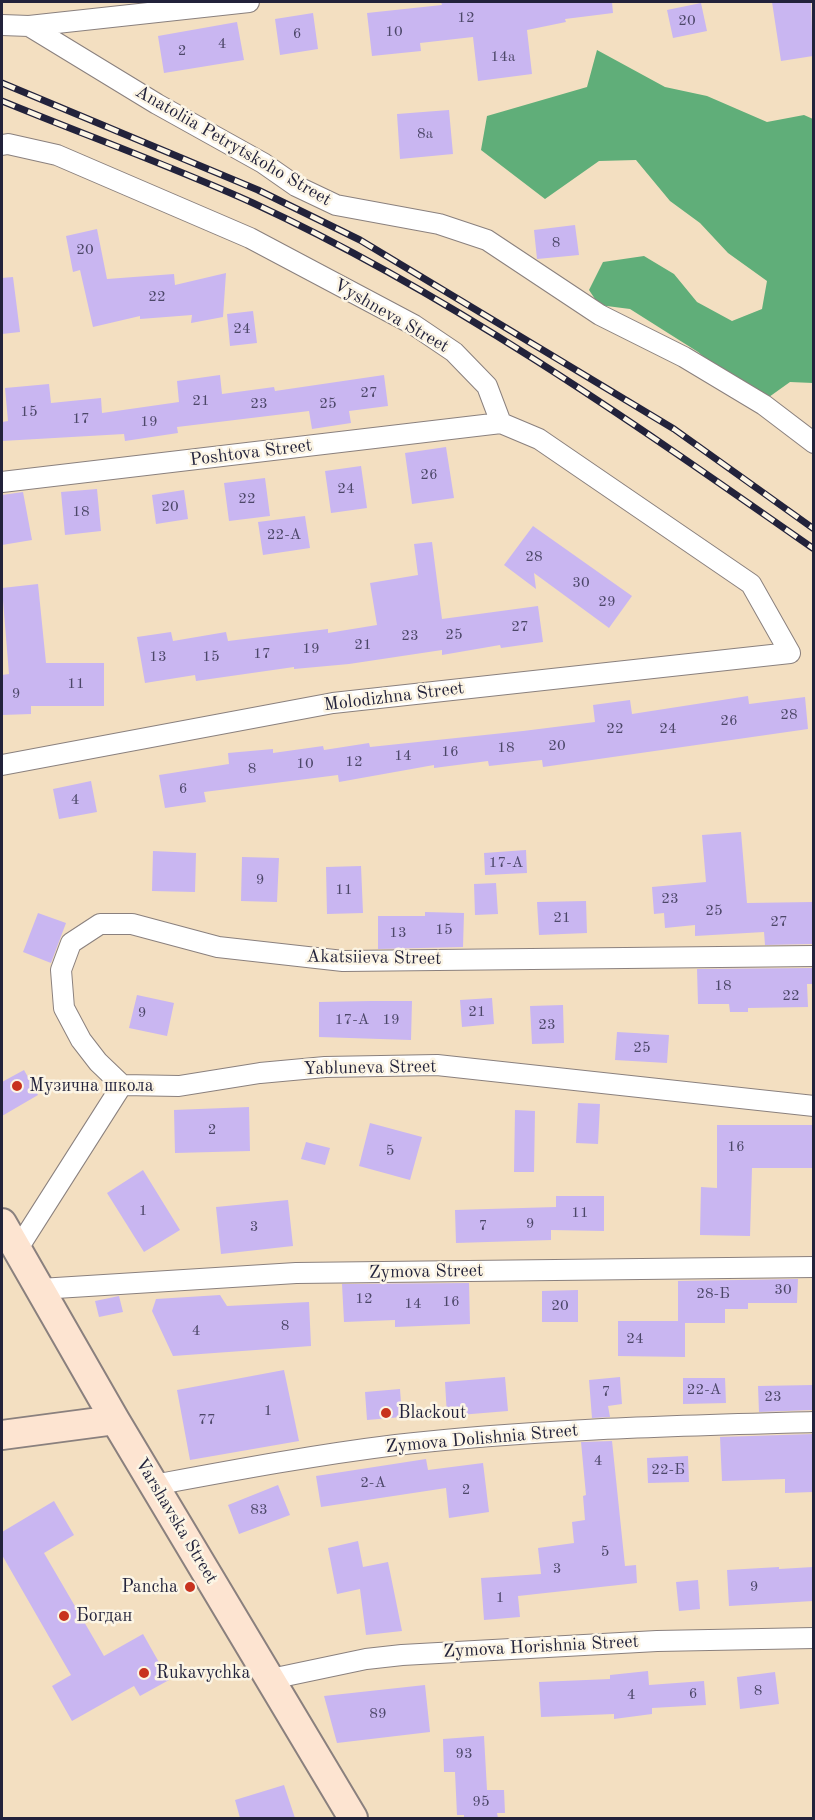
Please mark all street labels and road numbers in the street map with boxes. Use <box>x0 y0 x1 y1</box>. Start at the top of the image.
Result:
street label: Anatoliia Petrytskoho Street <box>131 81 335 211</box>
street label: Vyshneva Street <box>329 274 453 358</box>
street label: Poshtova Street <box>189 435 313 471</box>
street label: Molodizhna Street <box>323 678 465 716</box>
street label: Akatsiieva Street <box>306 946 442 970</box>
street label: Yabluneva Street <box>303 1056 437 1080</box>
street label: Zymova Street <box>369 1260 483 1284</box>
street label: Zymova Dolishnia Street <box>385 1420 579 1458</box>
street label: Varshavska Street <box>130 1454 222 1588</box>
street label: Zymova Horishnia Street <box>443 1631 639 1663</box>

